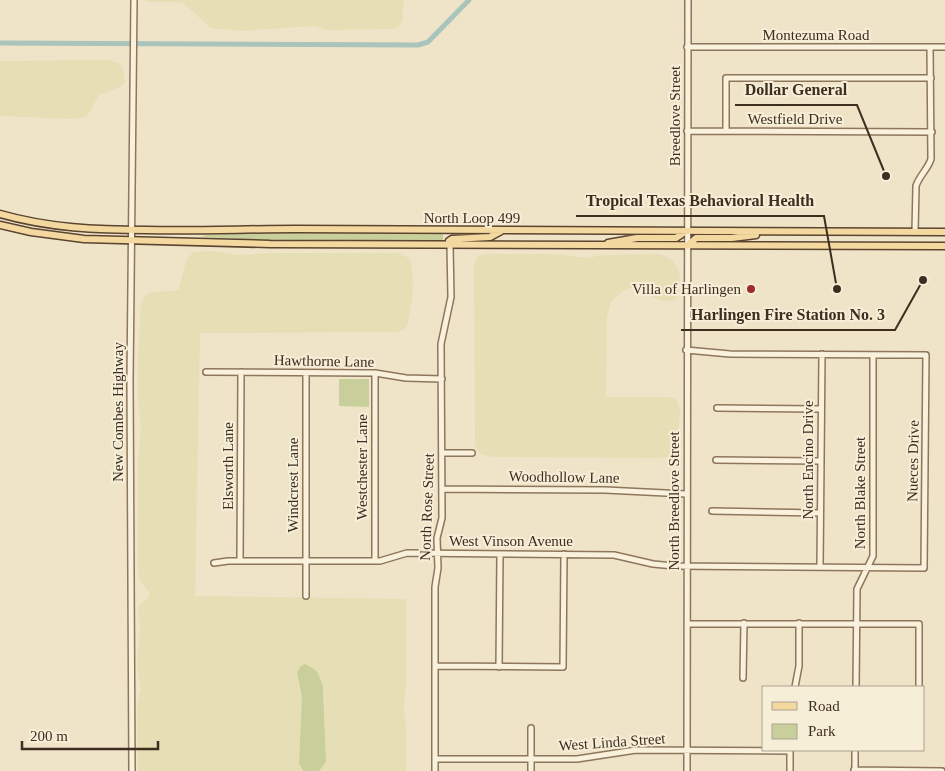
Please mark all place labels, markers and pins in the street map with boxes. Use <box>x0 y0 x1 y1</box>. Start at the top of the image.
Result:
callout: Dollar General <box>735 74 857 105</box>
callout: Tropical Texas Behavioral Health <box>576 185 824 216</box>
place label: Villa of Harlingen <box>632 281 741 297</box>
marker: Villa of Harlingen <box>745 283 757 295</box>
callout: Harlingen Fire Station No. 3 <box>681 299 895 330</box>

